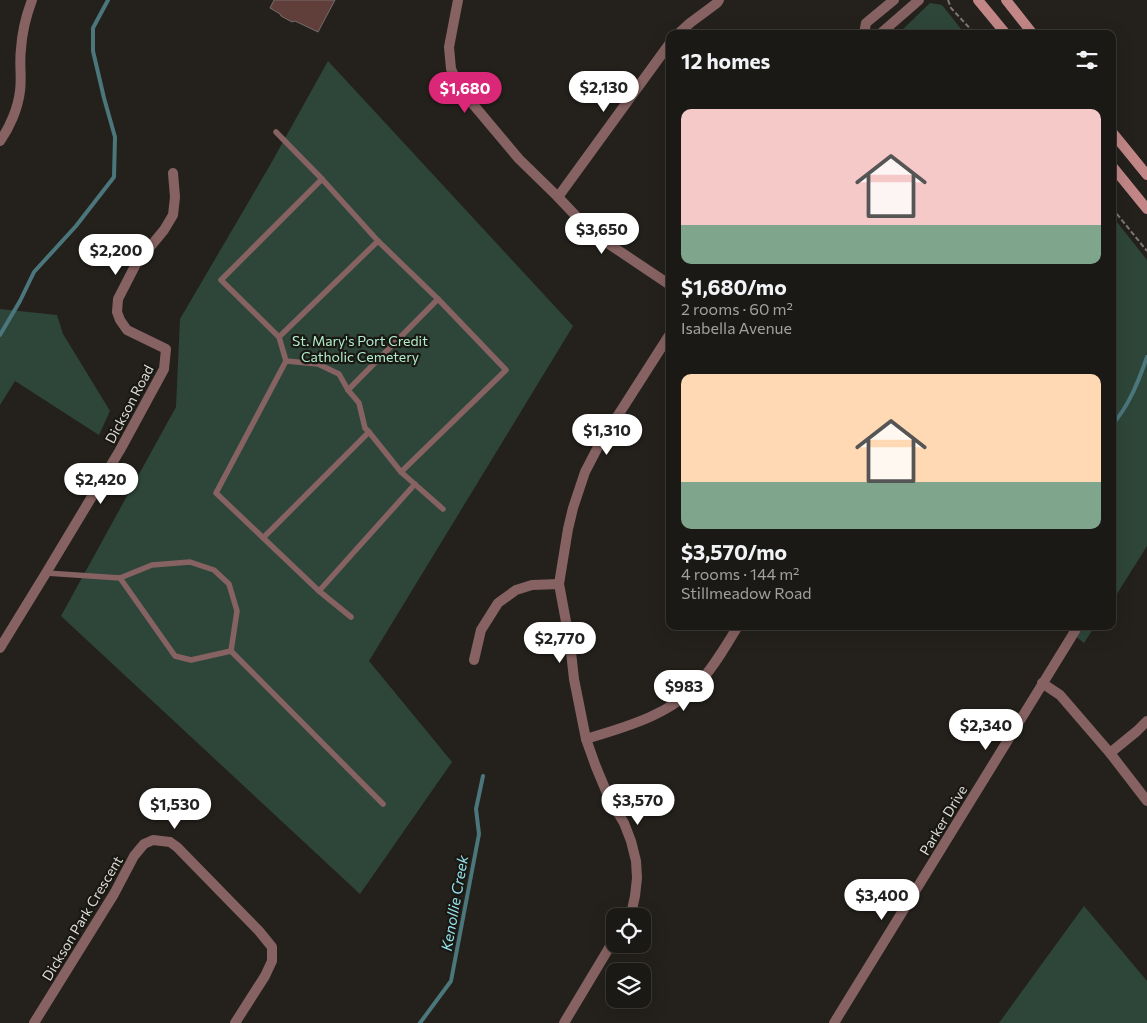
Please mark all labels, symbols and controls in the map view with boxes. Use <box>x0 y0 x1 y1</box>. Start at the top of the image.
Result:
icon: filters <box>1073 46 1101 74</box>
text: 12 homes <box>681 48 770 73</box>
pin: $2,130 <box>563 70 645 113</box>
pin: $1,680 <box>424 72 506 114</box>
text: $2,130 <box>580 77 628 96</box>
text: $1,680 <box>440 78 490 97</box>
icon: home <box>846 141 936 231</box>
pin: $3,650 <box>561 212 643 255</box>
text: $3,650 <box>576 219 628 238</box>
pin: $2,200 <box>75 234 157 276</box>
text: $2,200 <box>90 240 142 259</box>
text: $1,680/mo <box>681 274 787 299</box>
text: 2 rooms · 60 m² <box>681 299 793 318</box>
text: Isabella Avenue <box>681 318 792 337</box>
park label: St. Mary's Port Credit Catholic Cemetery <box>292 332 428 365</box>
street label: Dickson Road <box>101 362 157 446</box>
icon: home <box>846 406 936 496</box>
pin: $1,310 <box>566 414 648 456</box>
text: $1,310 <box>583 420 631 439</box>
pin: $2,420 <box>60 462 142 505</box>
text: $2,420 <box>75 469 127 488</box>
text: $3,570/mo <box>681 539 787 564</box>
text: 4 rooms · 144 m² <box>681 564 800 583</box>
text: Stillmeadow Road <box>681 583 812 602</box>
pin: $2,770 <box>519 622 601 664</box>
text: $2,770 <box>535 628 585 647</box>
pin: $983 <box>654 670 714 712</box>
text: $983 <box>665 676 703 695</box>
pin: $2,340 <box>945 708 1027 751</box>
text: $2,340 <box>960 715 1012 734</box>
street label: Parker Drive <box>916 782 970 858</box>
pin: $3,570 <box>597 784 679 826</box>
pin: $1,530 <box>134 788 216 830</box>
text: $3,570 <box>613 790 663 809</box>
text: $1,530 <box>150 794 200 813</box>
street label: Dickson Park Crescent <box>38 852 126 983</box>
water label: Kenollie Creek <box>437 853 471 952</box>
pin: $3,400 <box>841 878 923 921</box>
text: $3,400 <box>855 885 909 904</box>
map controls <box>606 908 651 1008</box>
button: locate <box>606 908 651 953</box>
button: layers <box>606 963 651 1008</box>

